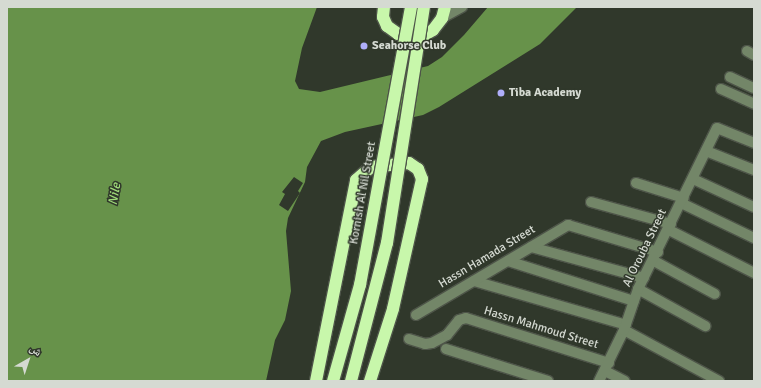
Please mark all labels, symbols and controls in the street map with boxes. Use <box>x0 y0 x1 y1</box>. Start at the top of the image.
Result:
place label: Seahorse Club <box>372 39 446 53</box>
marker: Seahorse Club <box>359 41 369 51</box>
place label: Tiba Academy <box>509 86 581 100</box>
marker: Tiba Academy <box>496 88 506 98</box>
street label: Kornish Al Nil Street <box>347 141 379 245</box>
water label: Nile <box>105 182 125 206</box>
street label: Al Orouba Street <box>620 207 670 289</box>
street label: Hassn Hamada Street <box>436 223 538 291</box>
street label: Hassn Mahmoud Street <box>482 304 600 352</box>
north arrow <box>8 340 48 380</box>
text: ش <box>27 342 44 359</box>

